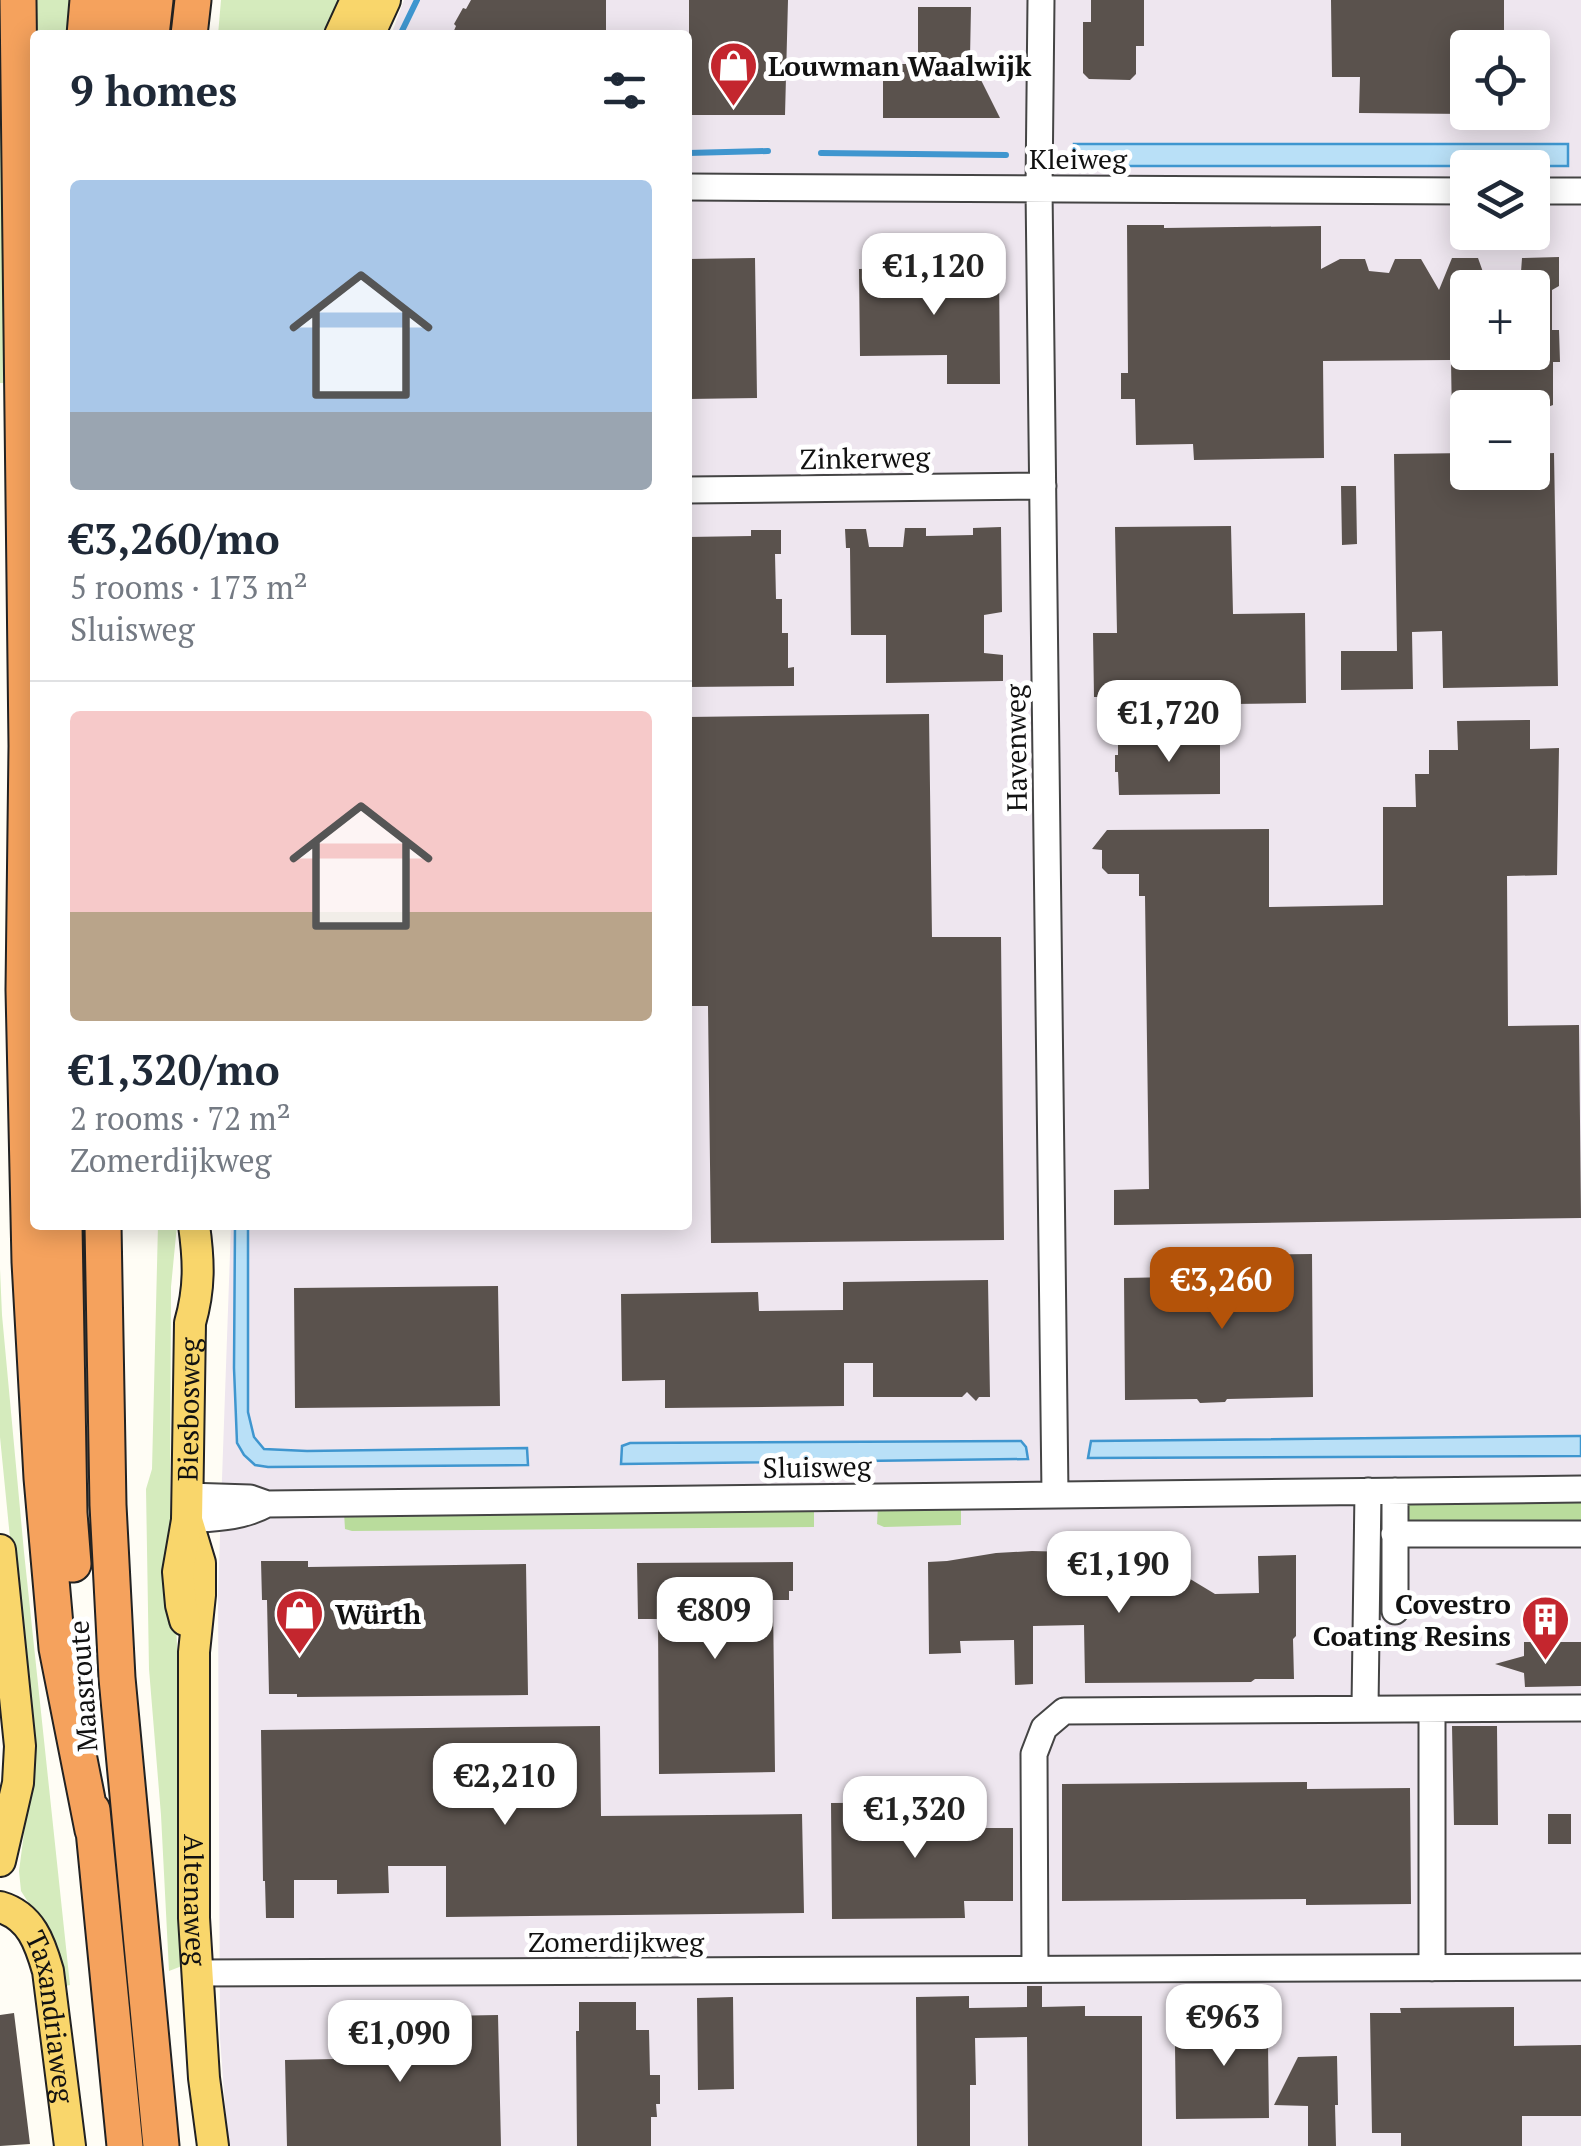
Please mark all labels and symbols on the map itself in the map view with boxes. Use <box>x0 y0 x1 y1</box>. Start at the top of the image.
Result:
shop icon: Louwman Waalwijk <box>707 40 759 108</box>
place label: Louwman Waalwijk <box>768 47 1032 84</box>
street label: Kleiweg <box>1029 140 1128 177</box>
pin: €1,120 <box>853 233 1015 318</box>
street label: Zinkerweg <box>800 438 932 477</box>
pin: €1,720 <box>1088 680 1250 765</box>
street label: Havenweg <box>996 683 1035 812</box>
pin: €3,260 <box>1141 1247 1303 1332</box>
street label: Biesbosweg <box>169 1336 208 1482</box>
street label: Sluisweg <box>762 1447 873 1486</box>
pin: €1,190 <box>1038 1531 1200 1616</box>
pin: €809 <box>656 1577 774 1662</box>
place label: Covestro Coating Resins <box>1313 1585 1511 1654</box>
shop icon: Würth <box>274 1588 326 1656</box>
building icon: Covestro Coating Resins <box>1520 1594 1572 1662</box>
place label: Würth <box>335 1595 421 1632</box>
street label: Maasroute <box>59 1619 106 1753</box>
pin: €2,210 <box>424 1743 586 1828</box>
pin: €1,320 <box>834 1776 996 1861</box>
street label: Altenaweg <box>176 1834 216 1968</box>
street label: Zomerdijkweg <box>528 1923 705 1960</box>
street label: Taxandriaweg <box>17 1924 84 2106</box>
pin: €963 <box>1165 1984 1283 2069</box>
pin: €1,090 <box>319 2000 481 2085</box>

